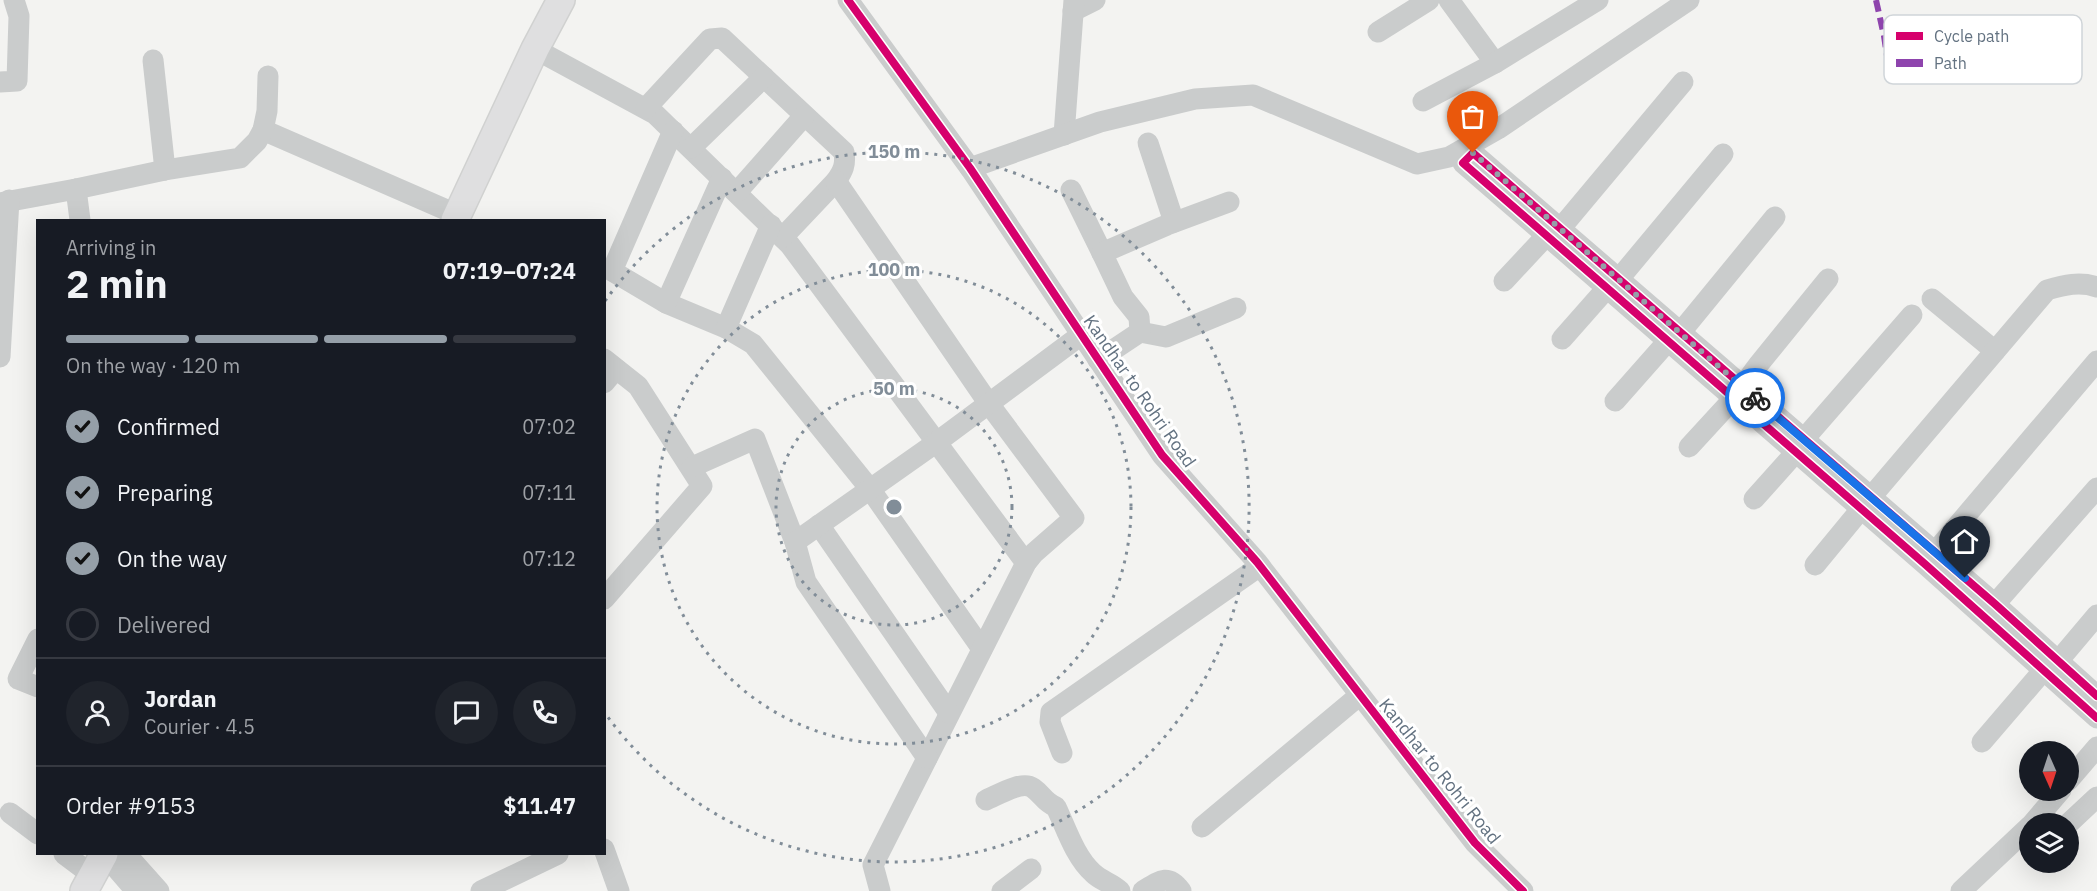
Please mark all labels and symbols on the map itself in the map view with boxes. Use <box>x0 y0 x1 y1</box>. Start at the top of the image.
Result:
legend <box>1884 15 2082 84</box>
text: Cycle path <box>1934 26 2009 46</box>
text: Path <box>1934 53 1967 73</box>
pin <box>1447 91 1498 153</box>
text: 150 m <box>868 140 920 163</box>
text: 100 m <box>868 258 920 281</box>
street label: Kandhar to Rohri Road <box>1079 310 1201 472</box>
courier <box>1725 368 1785 428</box>
text: 50 m <box>873 377 915 400</box>
centre of rings <box>884 497 904 517</box>
pin <box>1939 516 1990 578</box>
street label: Kandhar to Rohri Road <box>1374 693 1506 849</box>
north arrow <box>2019 741 2079 801</box>

